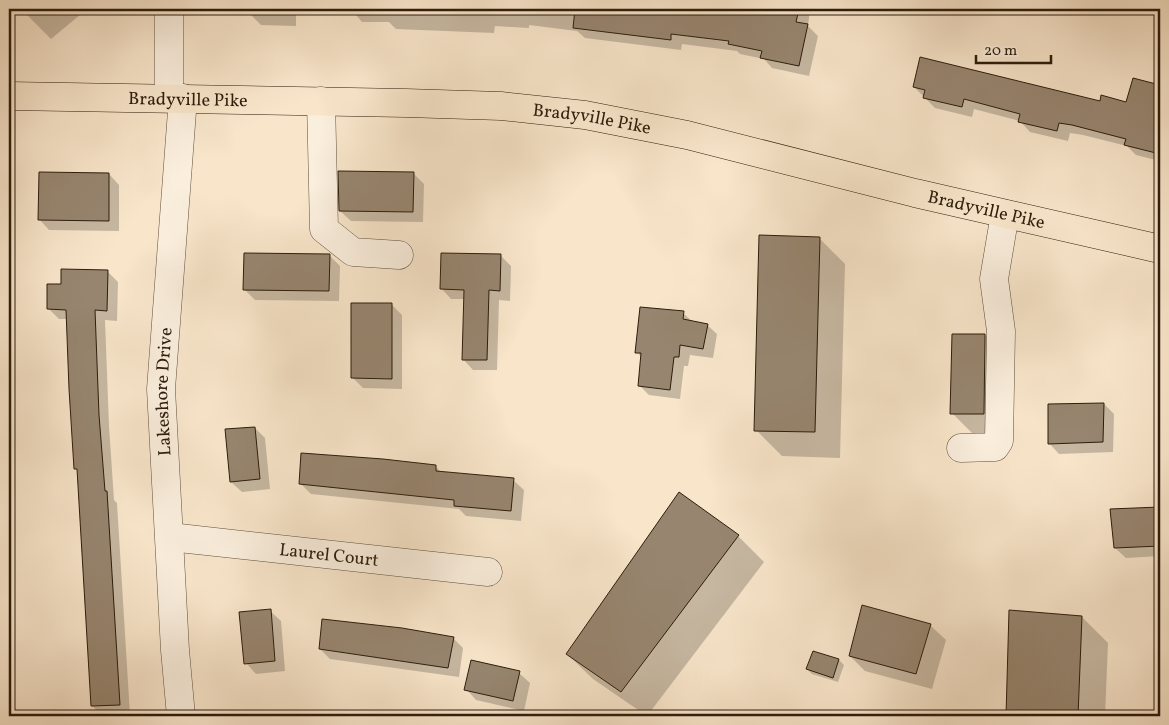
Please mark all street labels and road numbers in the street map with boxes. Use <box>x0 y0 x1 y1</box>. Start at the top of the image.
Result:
street label: Bradyville Pike <box>128 87 248 114</box>
street label: Bradyville Pike <box>531 98 653 142</box>
street label: Bradyville Pike <box>925 185 1047 236</box>
street label: Lakeshore Drive <box>150 327 180 457</box>
street label: Laurel Court <box>278 538 380 574</box>

